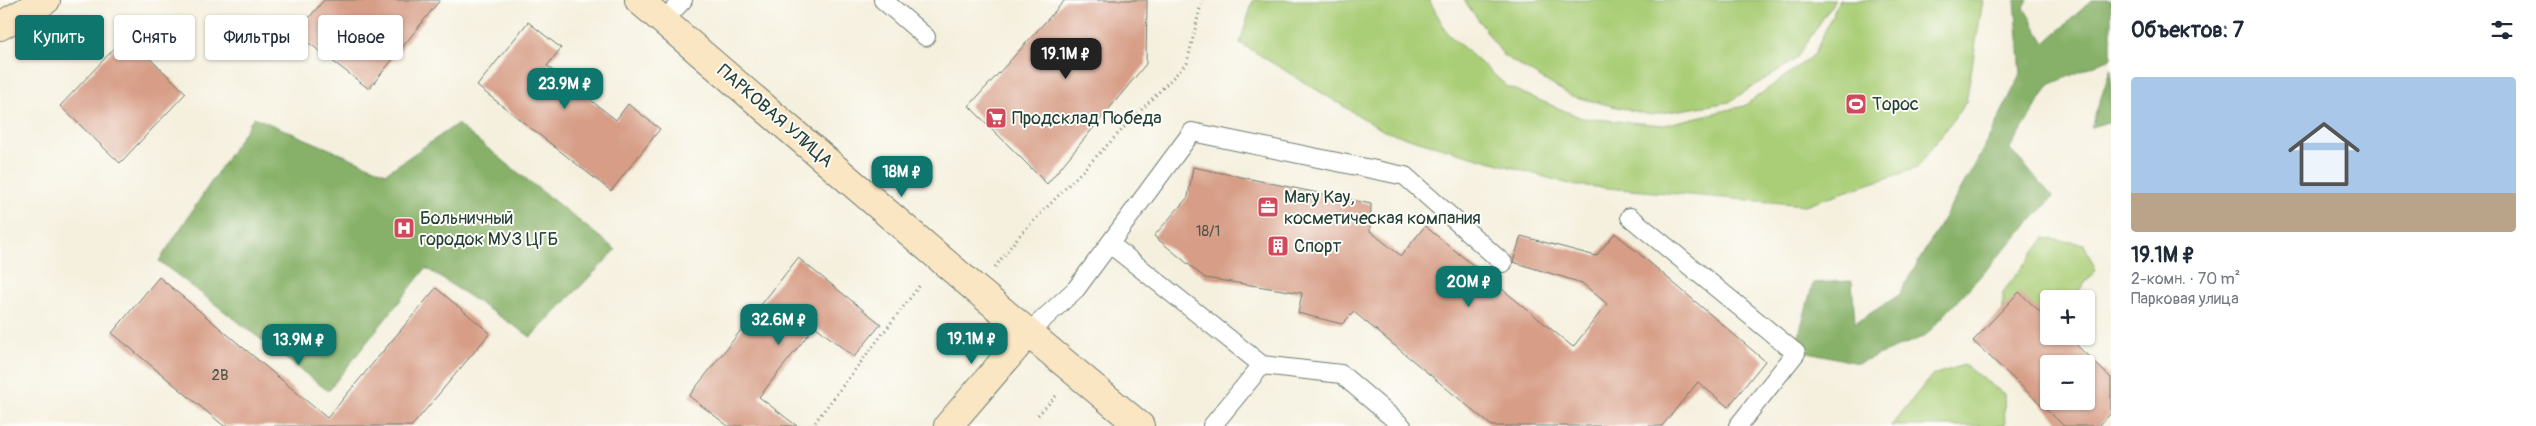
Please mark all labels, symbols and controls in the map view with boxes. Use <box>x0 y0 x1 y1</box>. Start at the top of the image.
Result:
chip: Купить <box>15 15 104 60</box>
chip: Снять <box>114 15 195 60</box>
chip: Фильтры <box>205 15 308 60</box>
chip: Новое <box>318 15 403 60</box>
icon: filters <box>2488 16 2516 44</box>
text: Объектов: 7 <box>2131 17 2244 44</box>
pin: 19.1M ₽ <box>1020 38 1112 80</box>
text: 19.1M ₽ <box>1042 44 1090 64</box>
street label: ПАРКОВАЯ УЛИЦА <box>712 59 838 173</box>
pin: 23.9M ₽ <box>519 68 611 110</box>
text: 23.9M ₽ <box>538 74 592 94</box>
sports icon: Торос <box>1844 92 1868 116</box>
place label: Торос <box>1872 93 1919 116</box>
supermarket icon: Продсклад Победа <box>984 106 1008 130</box>
place label: Продсклад Победа <box>1012 107 1162 130</box>
icon: home <box>2279 109 2369 199</box>
pin: 18M ₽ <box>867 156 937 198</box>
text: 18M ₽ <box>883 162 921 182</box>
place label: Mary Kay, косметическая компания <box>1284 186 1481 230</box>
office icon: Mary Kay, косметическая компания <box>1256 195 1280 219</box>
place label: Больничный городок МУЗ ЦГБ <box>420 207 558 251</box>
hospital icon: Больничный городок МУЗ ЦГБ <box>392 216 416 240</box>
house number: 18/1 <box>1196 222 1220 241</box>
building icon: Спорт <box>1266 234 1290 258</box>
place label: Спорт <box>1294 235 1341 258</box>
text: 19.1M ₽ <box>2131 242 2195 269</box>
pin: 20M ₽ <box>1434 266 1504 308</box>
text: 2-комн. · 70 m² <box>2131 269 2240 289</box>
text: 20M ₽ <box>1447 272 1491 292</box>
text: Парковая улица <box>2131 289 2239 309</box>
map controls <box>2040 290 2095 410</box>
button: + <box>2040 290 2095 345</box>
pin: 32.6M ₽ <box>733 304 825 346</box>
text: 32.6M ₽ <box>751 310 807 330</box>
pin: 19.1M ₽ <box>926 322 1018 365</box>
pin: 13.9M ₽ <box>253 324 345 366</box>
text: 19.1M ₽ <box>948 329 996 349</box>
text: 13.9M ₽ <box>273 330 325 350</box>
button: − <box>2040 355 2095 410</box>
house number: 2В <box>212 366 228 385</box>

